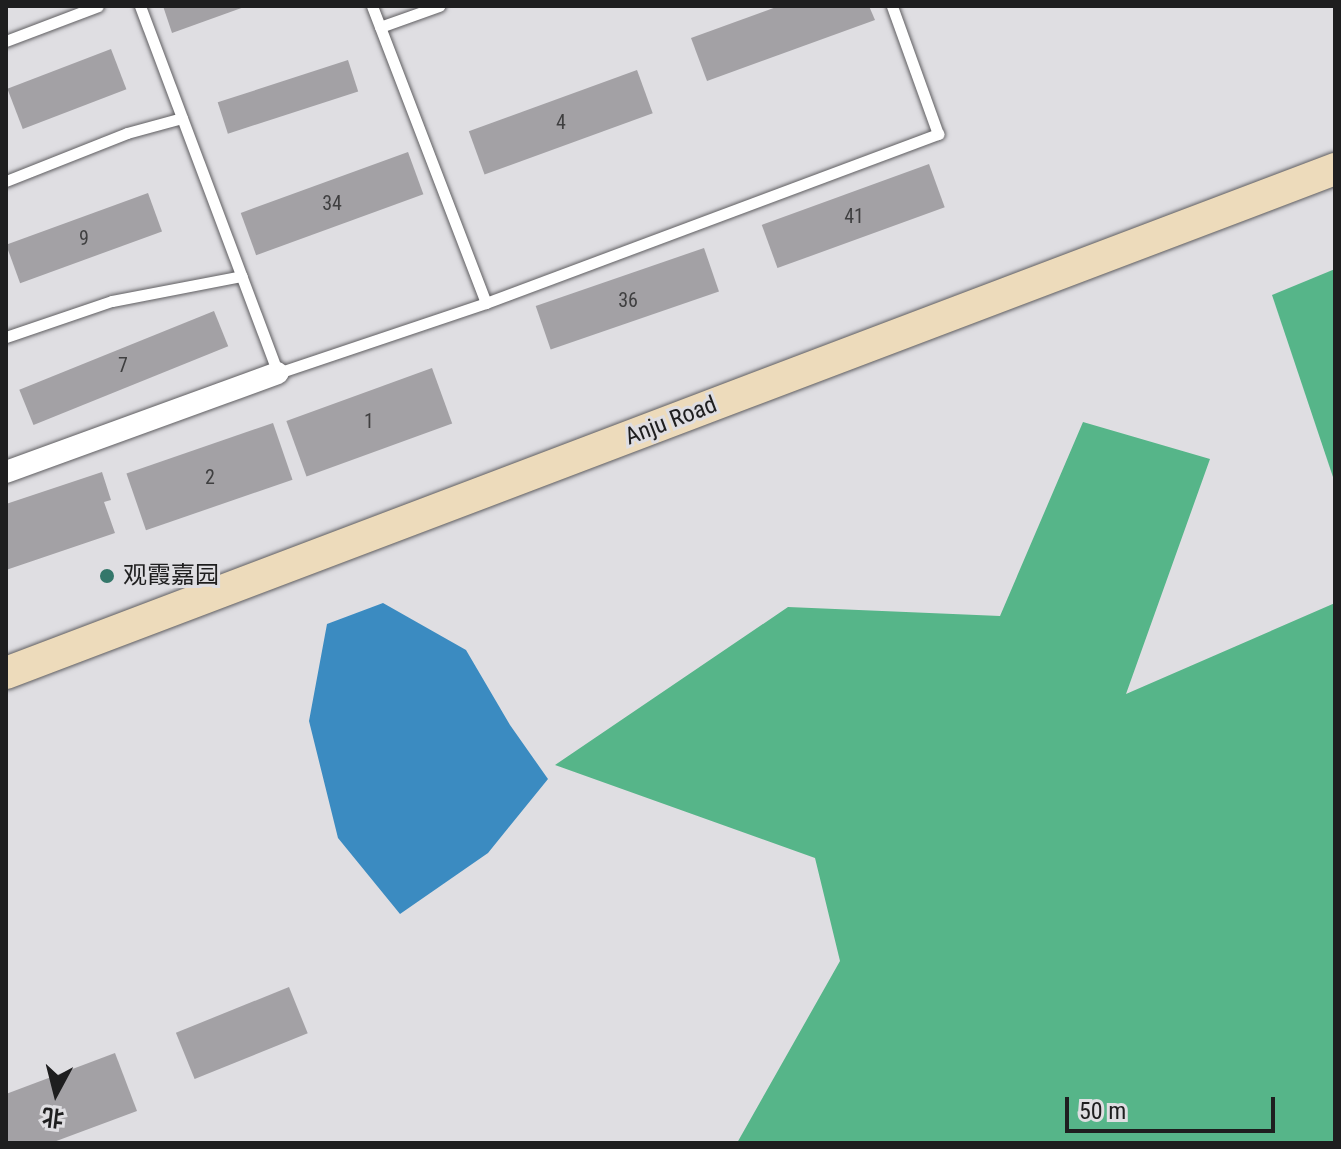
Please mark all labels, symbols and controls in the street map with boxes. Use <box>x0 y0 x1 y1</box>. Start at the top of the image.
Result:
house number: 4 <box>556 110 566 134</box>
house number: 34 <box>322 191 342 215</box>
house number: 41 <box>844 204 864 228</box>
house number: 9 <box>79 226 89 250</box>
house number: 36 <box>618 288 638 312</box>
house number: 7 <box>118 353 128 377</box>
street label: Anju Road <box>621 390 721 452</box>
house number: 1 <box>364 409 374 433</box>
house number: 2 <box>205 465 215 489</box>
place label: 观霞嘉园 <box>123 562 219 590</box>
marker: 观霞嘉园 <box>98 567 116 585</box>
north arrow <box>16 1053 96 1133</box>
scale bar <box>1069 1081 1279 1131</box>
text: 50 m <box>1079 1097 1126 1125</box>
text: 北 <box>41 1104 65 1131</box>

